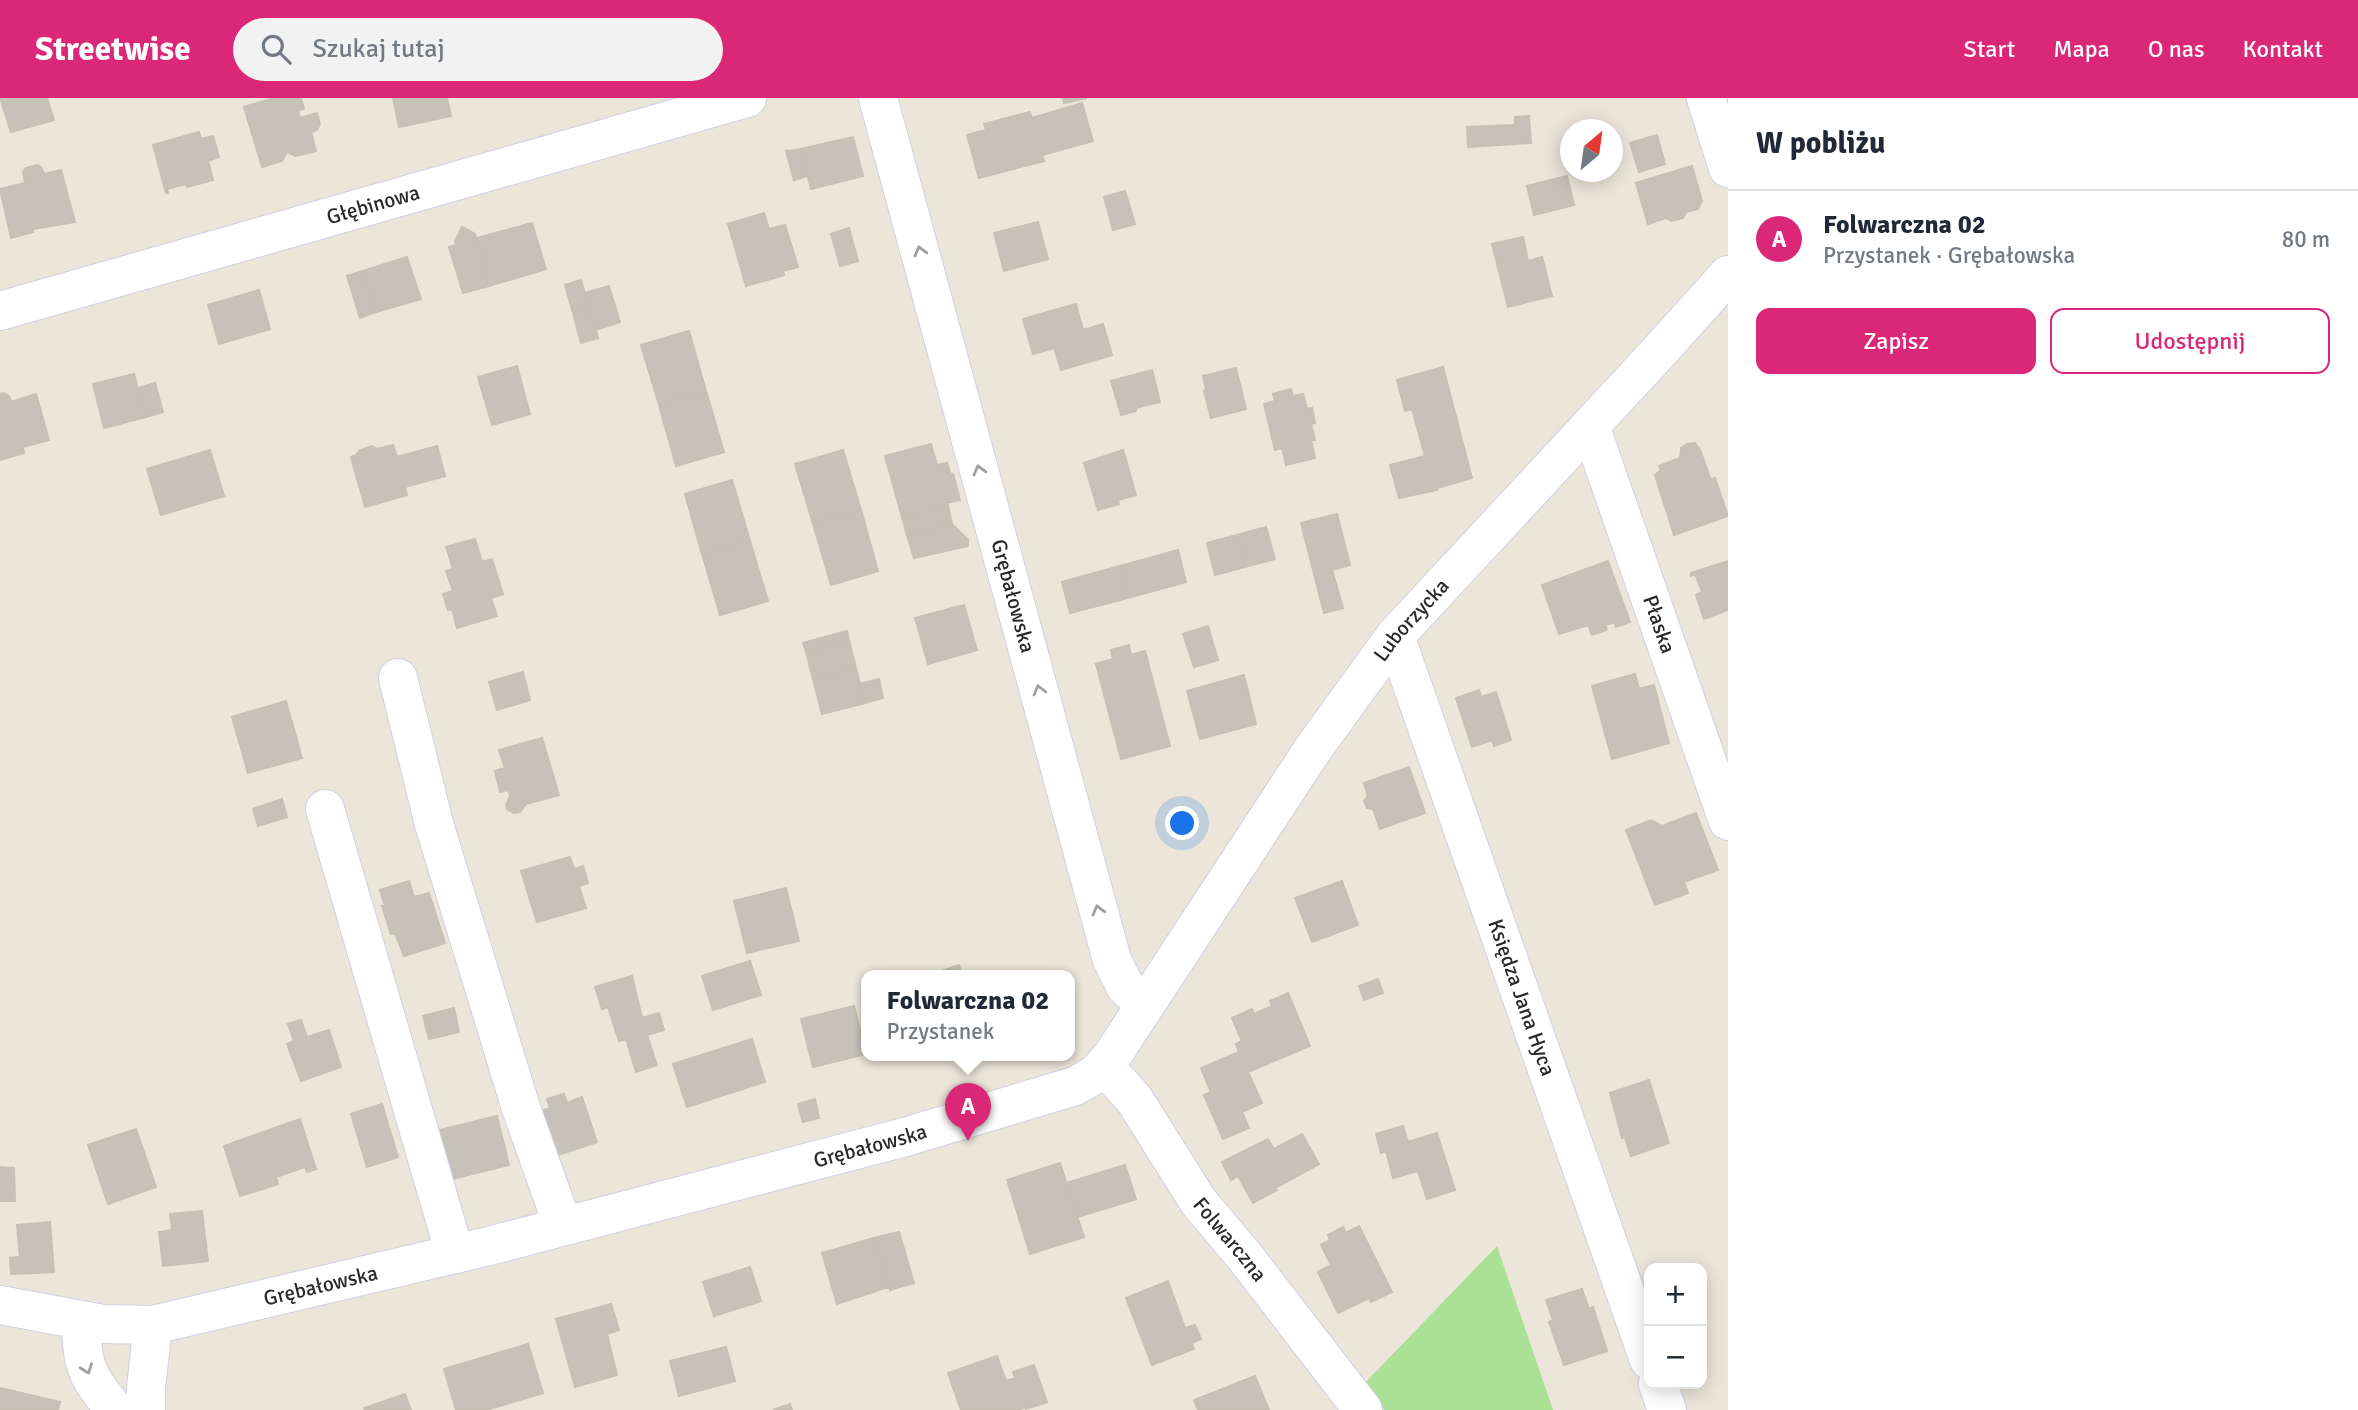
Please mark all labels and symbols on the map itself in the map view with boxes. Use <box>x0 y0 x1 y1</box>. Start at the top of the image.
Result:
north arrow <box>1560 119 1623 182</box>
street label: Głębinowa <box>324 179 423 230</box>
one-way arrow <box>913 245 928 257</box>
one-way arrow <box>972 465 987 477</box>
street label: Grębałowska <box>985 536 1041 656</box>
street label: Luborzycka <box>1368 573 1455 666</box>
street label: Płaska <box>1637 592 1681 657</box>
one-way arrow <box>1032 684 1047 696</box>
your location <box>1165 806 1199 840</box>
one-way arrow <box>1092 904 1106 916</box>
street label: Księdza Jana Hyca <box>1482 916 1561 1079</box>
pin: A <box>945 1083 991 1141</box>
street label: Grębałowska <box>811 1118 930 1173</box>
street label: Folwarczna <box>1187 1192 1272 1287</box>
street label: Grębałowska <box>261 1260 380 1312</box>
one-way arrow <box>79 1363 93 1375</box>

